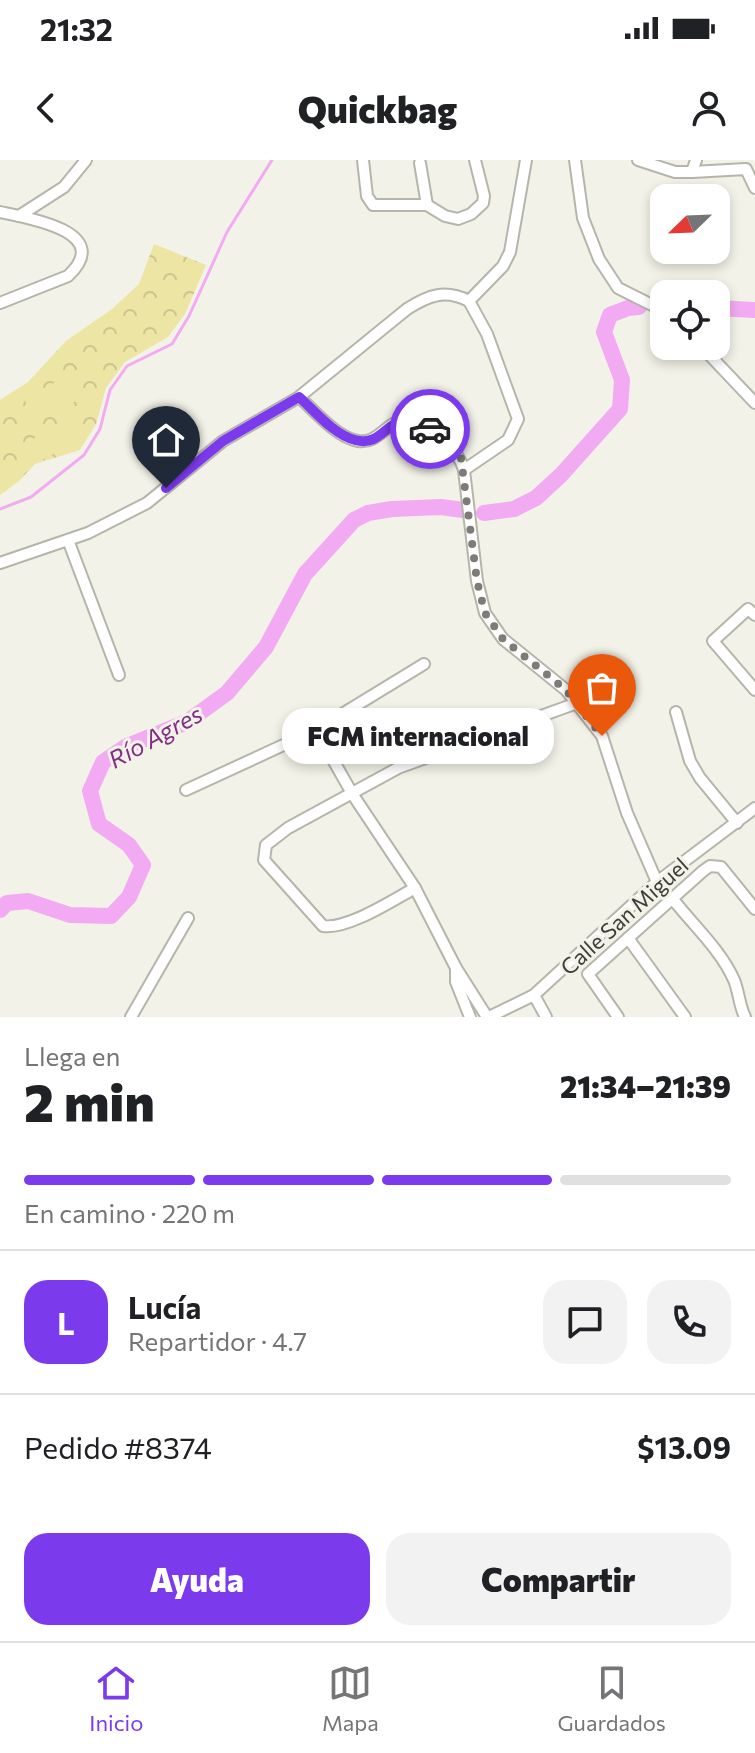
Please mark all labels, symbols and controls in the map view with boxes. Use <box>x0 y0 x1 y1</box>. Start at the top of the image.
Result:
text: 21:32 <box>40 10 113 47</box>
icon: back <box>24 86 68 130</box>
text: Quickbag <box>298 86 457 130</box>
icon: person <box>687 86 731 130</box>
north arrow <box>650 184 730 264</box>
map controls <box>650 184 730 360</box>
button: locate <box>650 280 730 360</box>
courier <box>390 389 470 469</box>
pin <box>132 406 200 488</box>
icon: car <box>408 407 452 451</box>
icon: home <box>144 418 188 462</box>
pin <box>568 654 636 736</box>
icon: bag <box>580 666 624 710</box>
water label: Río Agres <box>103 698 207 774</box>
callout: FCM internacional <box>282 708 554 764</box>
text: FCM internacional <box>307 720 529 751</box>
street label: Calle San Miguel <box>554 851 694 981</box>
text: Llega en <box>24 1040 120 1071</box>
text: 21:34–21:39 <box>560 1067 731 1104</box>
text: 2 min <box>24 1069 155 1133</box>
text: En camino · 220 m <box>24 1197 235 1228</box>
button: chat <box>543 1280 627 1364</box>
button: phone <box>647 1280 731 1364</box>
text: Lucía <box>128 1288 201 1325</box>
text: L <box>57 1304 75 1341</box>
text: Repartidor · 4.7 <box>128 1325 307 1356</box>
text: Pedido #8374 <box>24 1428 212 1465</box>
text: $13.09 <box>637 1428 731 1465</box>
button: Ayuda <box>24 1533 370 1625</box>
button: Compartir <box>386 1533 731 1625</box>
tab: Inicio <box>89 1661 143 1736</box>
tab: Mapa <box>322 1661 379 1736</box>
tab: Guardados <box>557 1661 666 1736</box>

